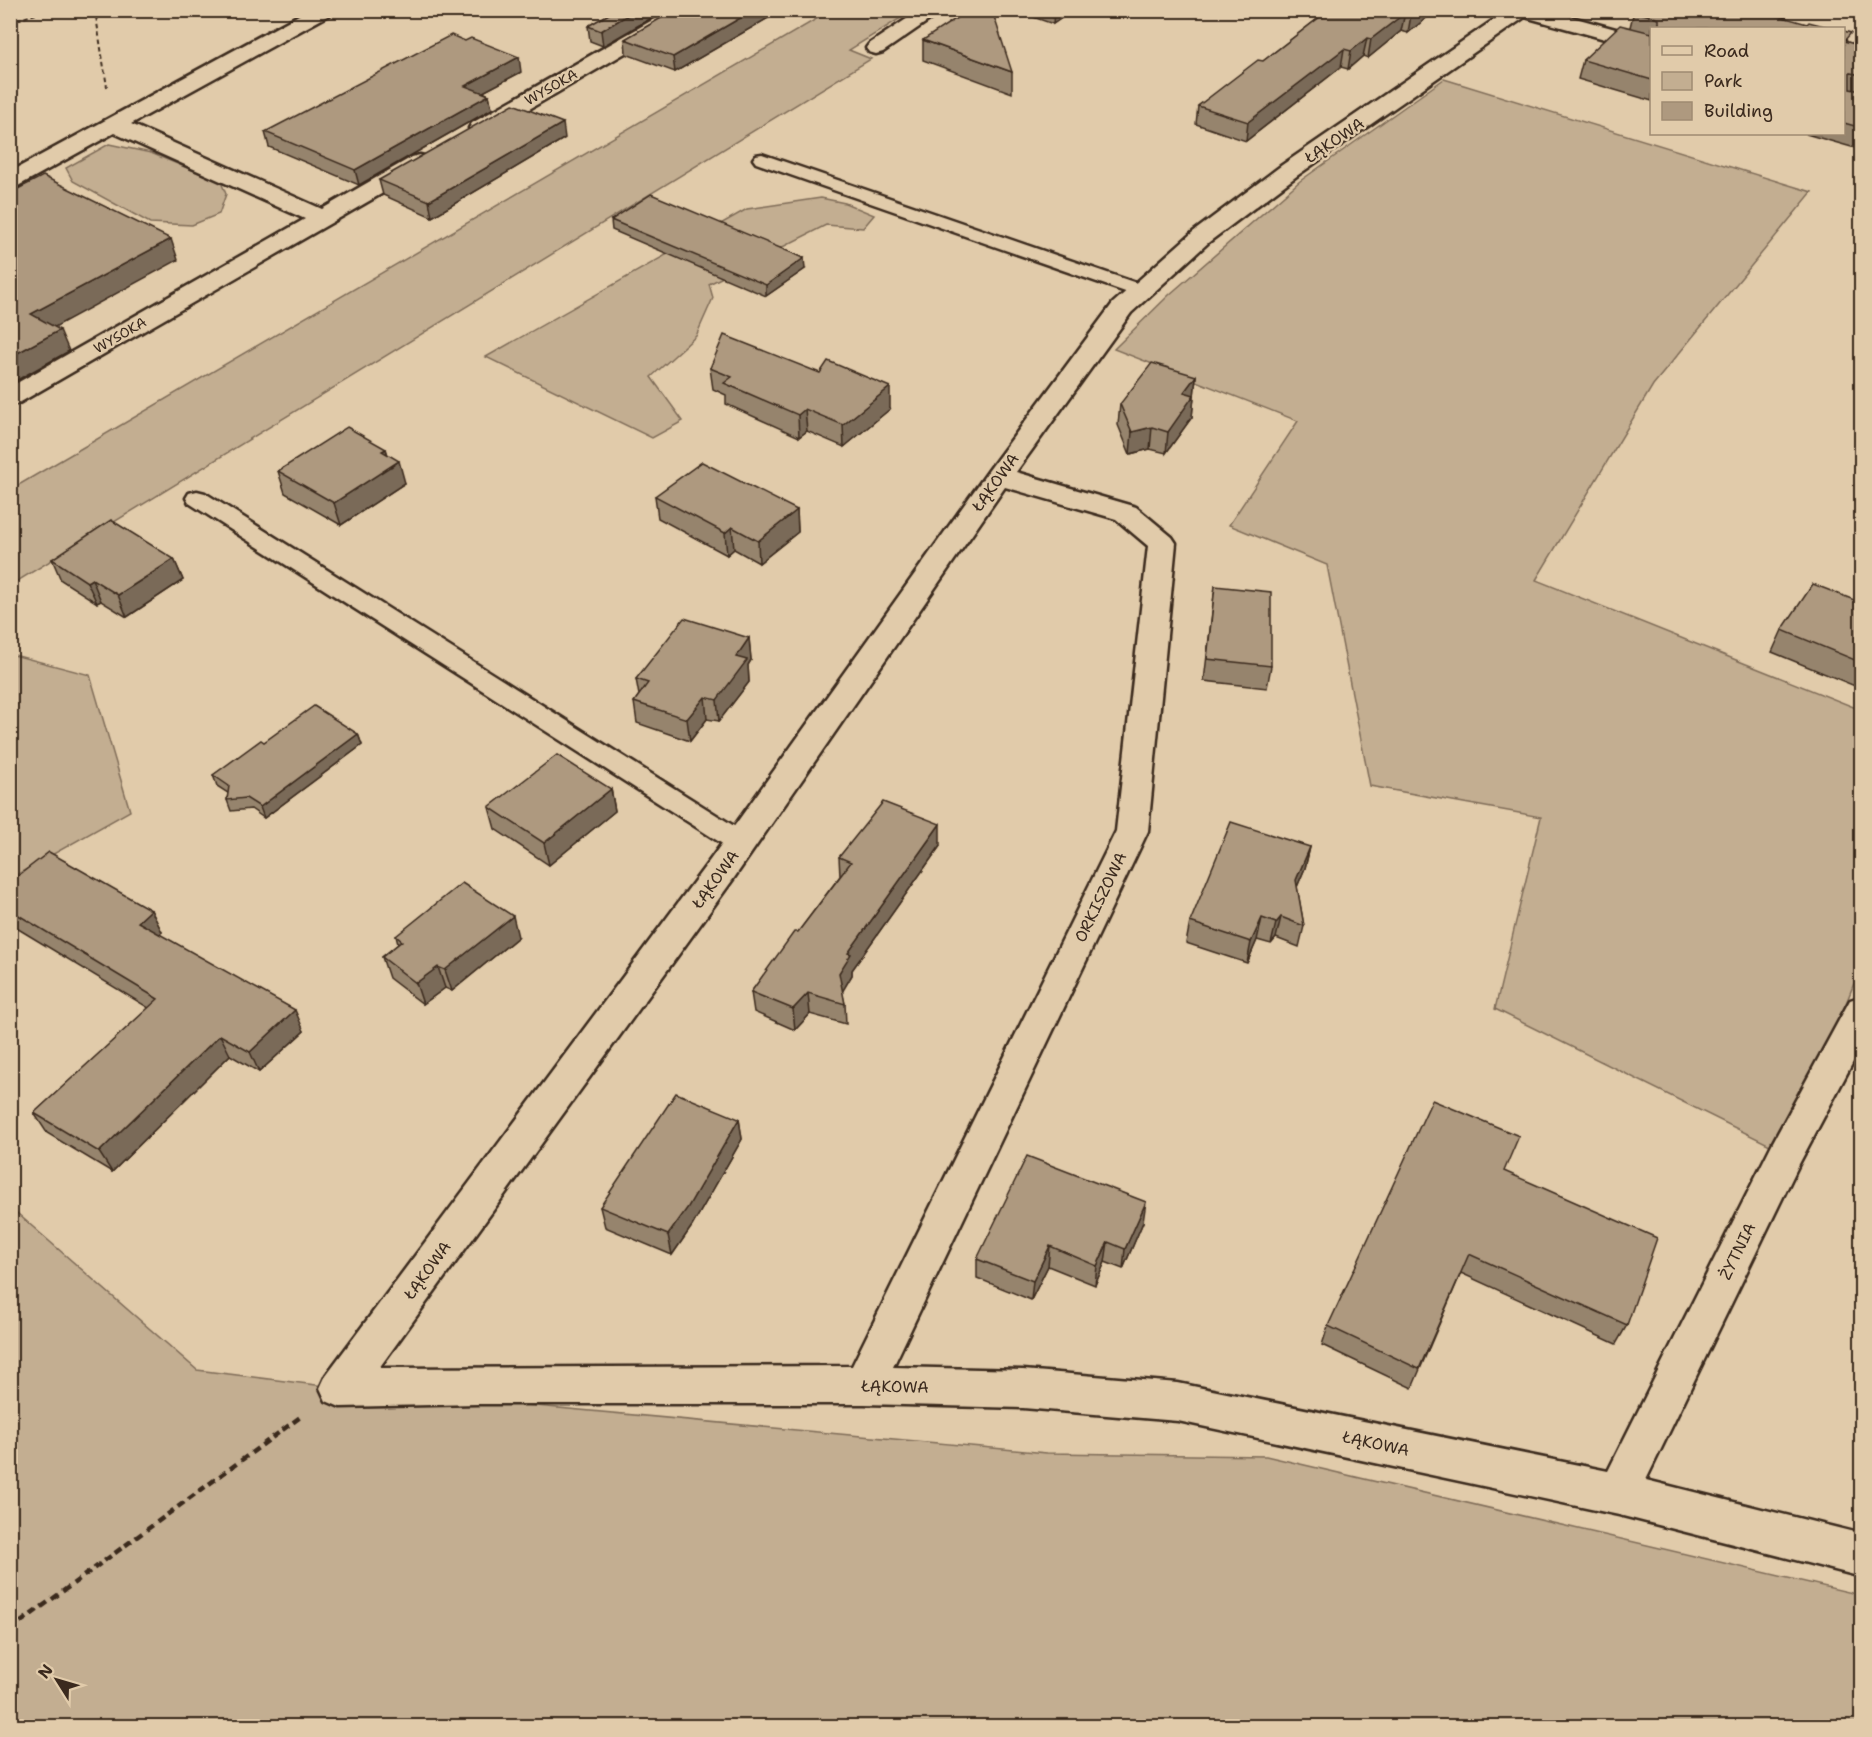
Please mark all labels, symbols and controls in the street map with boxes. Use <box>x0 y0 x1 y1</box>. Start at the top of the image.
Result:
legend <box>1650 27 1845 135</box>
text: Road <box>1704 39 1749 63</box>
street label: WYSOKA <box>521 65 581 109</box>
text: Park <box>1704 69 1743 93</box>
text: Building <box>1704 99 1773 123</box>
street label: ŁĄKOWA <box>1300 113 1368 169</box>
street label: WYSOKA <box>90 313 150 357</box>
street label: ŁĄKOWA <box>966 449 1024 517</box>
street label: ŁĄKOWA <box>686 846 744 914</box>
street label: ORKISZOWA <box>1070 849 1131 946</box>
street label: ŻYTNIA <box>1715 1219 1760 1283</box>
street label: ŁĄKOWA <box>398 1237 456 1305</box>
street label: ŁĄKOWA <box>860 1375 929 1398</box>
street label: ŁĄKOWA <box>1340 1426 1411 1461</box>
north arrow <box>27 1650 87 1710</box>
text: N <box>33 1660 58 1683</box>

